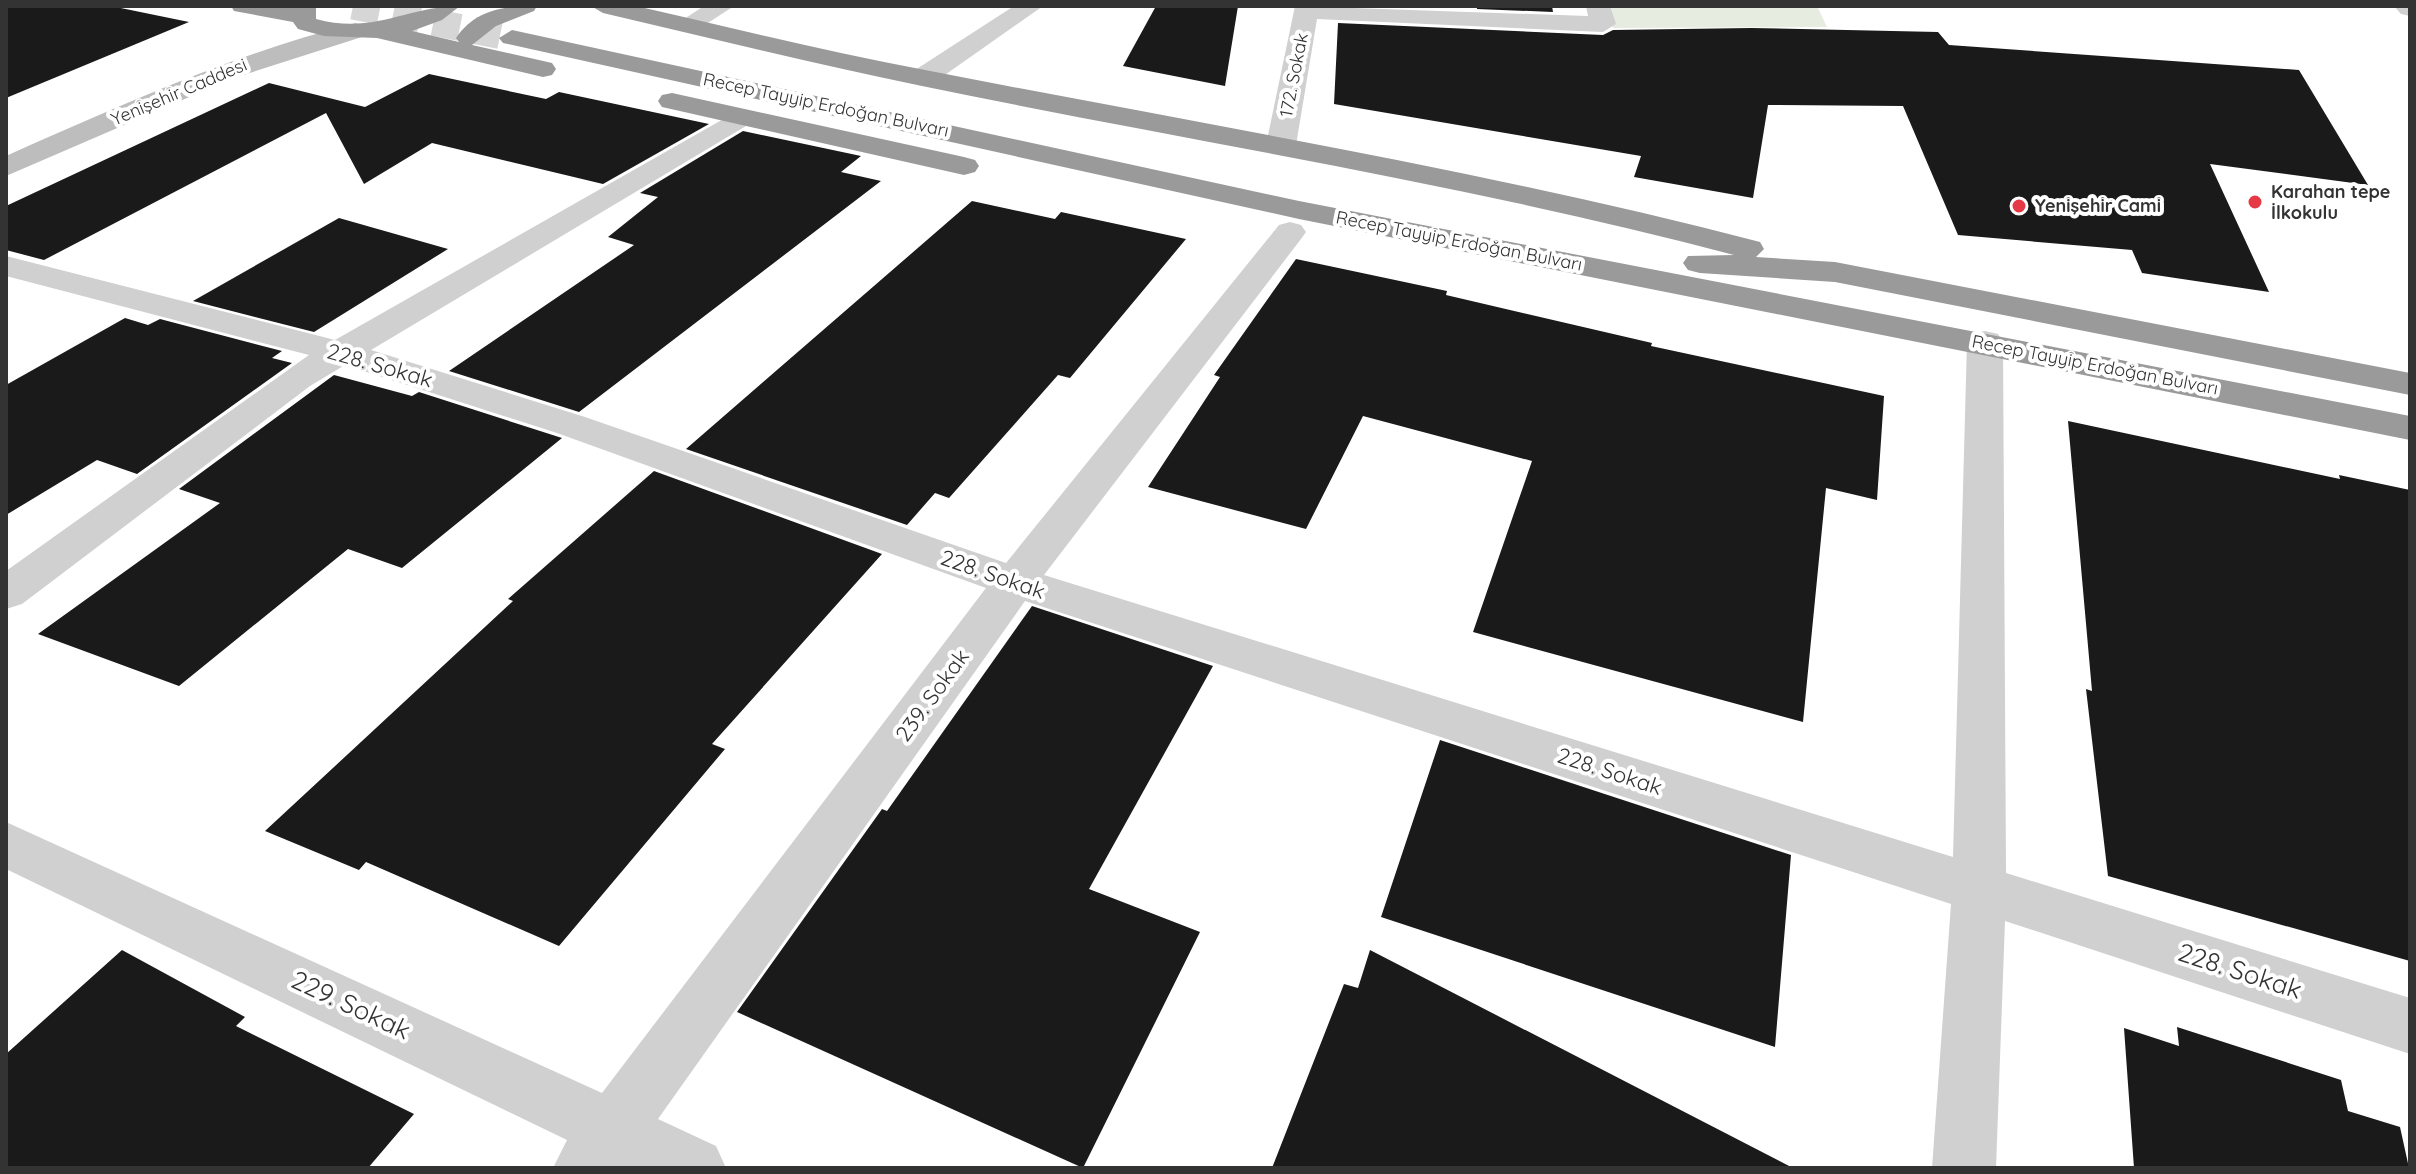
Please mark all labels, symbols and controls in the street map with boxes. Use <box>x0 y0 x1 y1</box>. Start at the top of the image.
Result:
street label: 172. Sokak <box>1274 31 1313 119</box>
street label: Yenişehir Caddesi <box>107 53 250 130</box>
street label: Recep Tayyip Erdoğan Bulvarı <box>701 67 951 142</box>
place label: Karahan tepe İlkokulu <box>2271 180 2390 224</box>
marker: Karahan tepe İlkokulu <box>2246 193 2264 211</box>
place label: Yenişehir Cami <box>2035 194 2161 217</box>
marker: Yenişehir Cami <box>2010 197 2028 215</box>
street label: Recep Tayyip Erdoğan Bulvarı <box>1334 205 1584 276</box>
street label: Recep Tayyip Erdoğan Bulvarı <box>1970 329 2220 400</box>
street label: 228. Sokak <box>324 337 436 393</box>
street label: 228. Sokak <box>937 543 1049 605</box>
street label: 239. Sokak <box>889 643 975 747</box>
street label: 228. Sokak <box>1554 741 1666 801</box>
street label: 228. Sokak <box>2174 935 2306 1006</box>
street label: 229. Sokak <box>286 963 416 1047</box>

